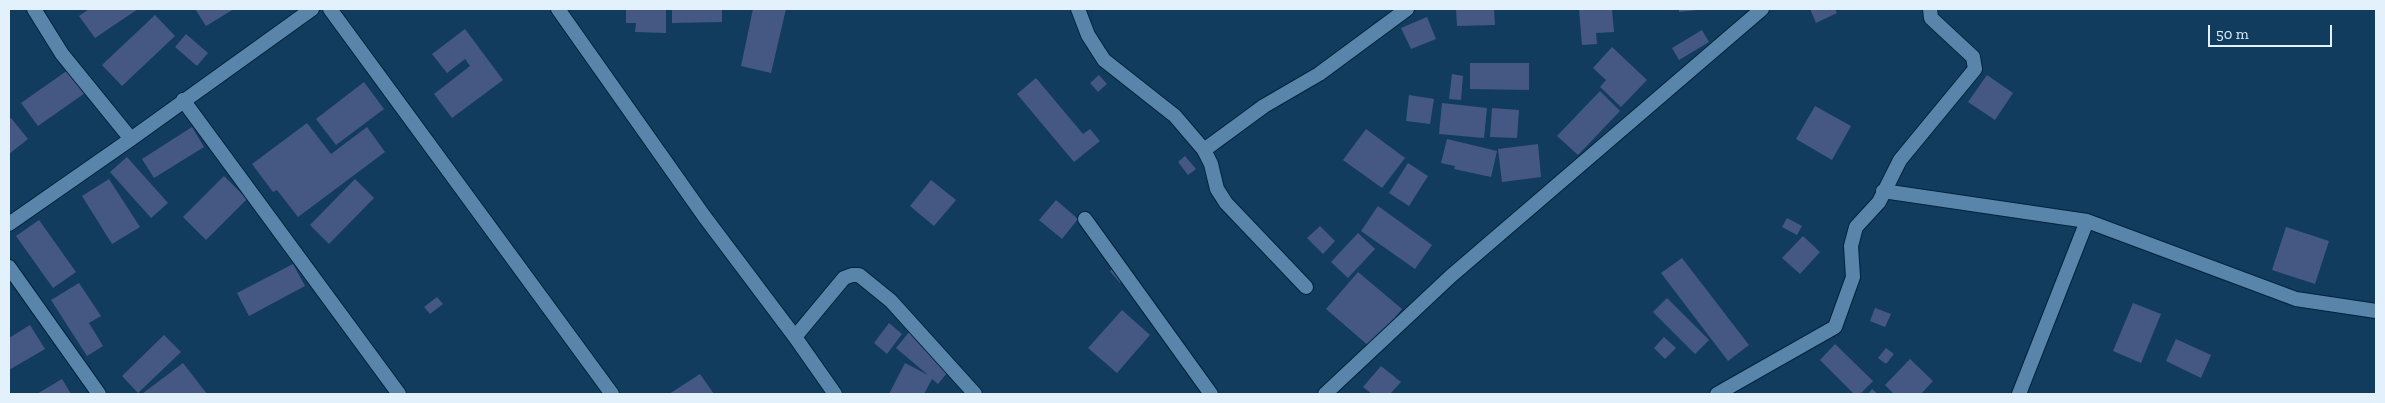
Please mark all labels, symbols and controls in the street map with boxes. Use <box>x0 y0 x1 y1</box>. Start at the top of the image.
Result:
scale bar <box>2210 15 2334 47</box>
text: 50 m <box>2216 25 2249 43</box>

